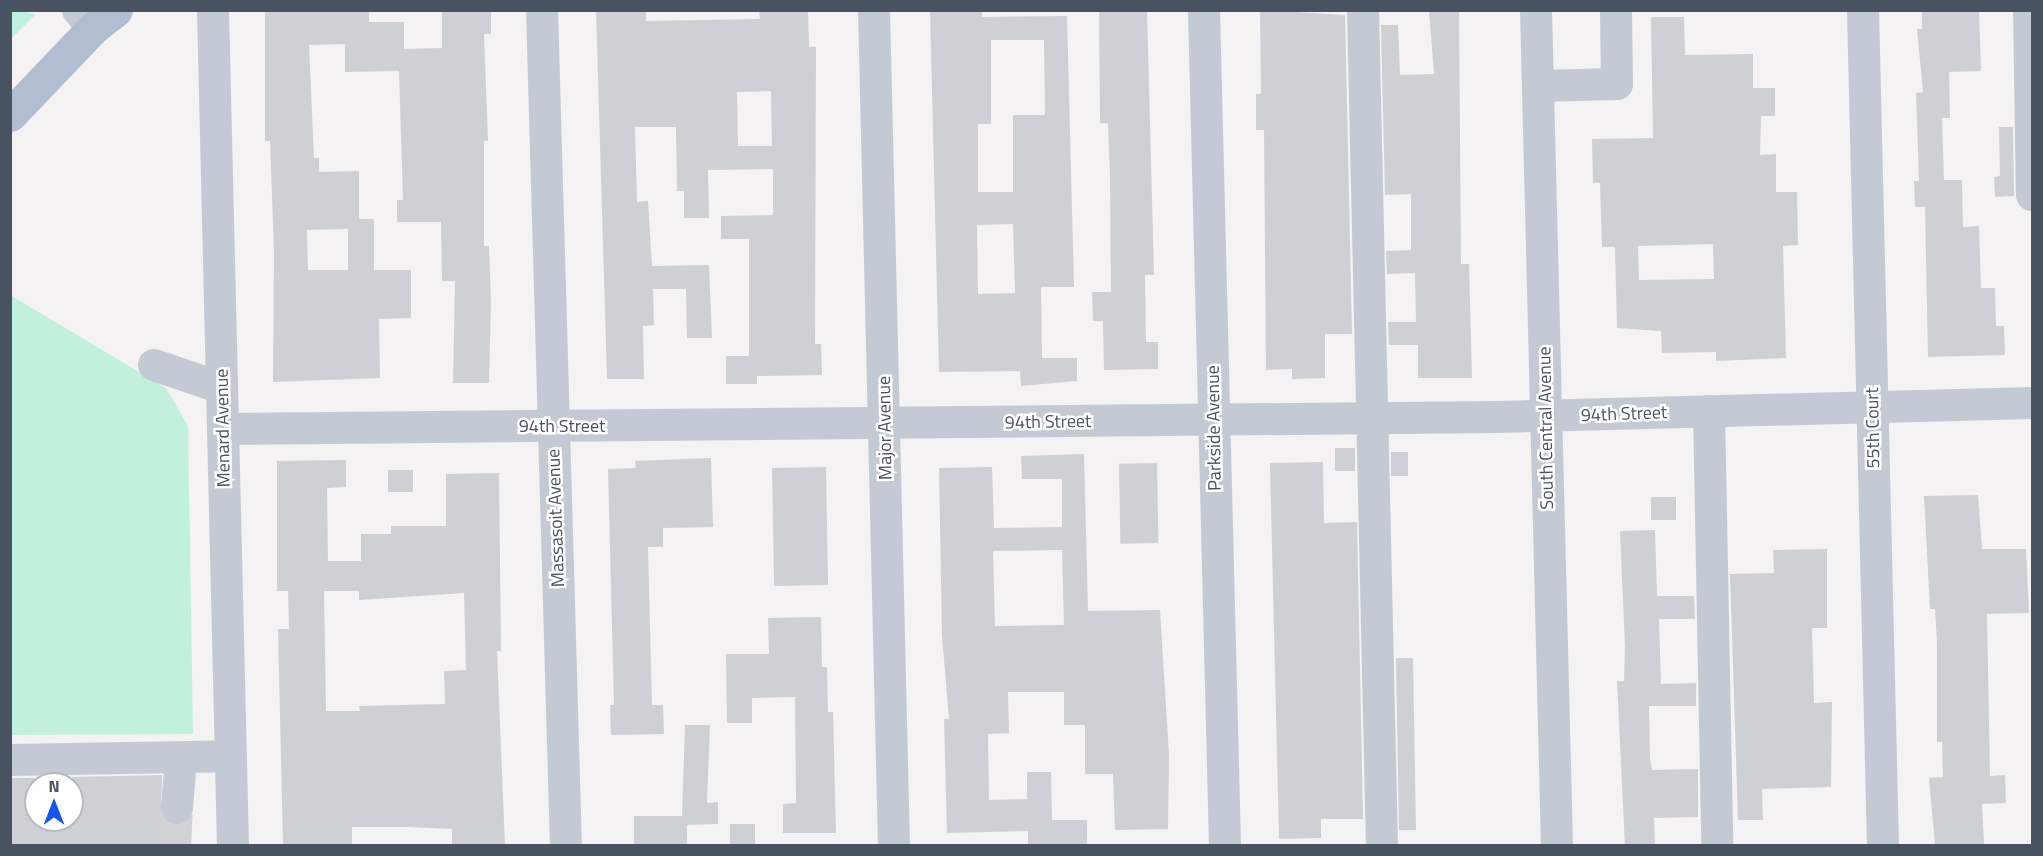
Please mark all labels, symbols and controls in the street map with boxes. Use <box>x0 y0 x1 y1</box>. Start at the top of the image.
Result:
street label: South Central Avenue <box>1534 346 1558 510</box>
street label: Parkside Avenue <box>1202 365 1226 491</box>
street label: Menard Avenue <box>211 369 235 487</box>
street label: Major Avenue <box>873 376 897 480</box>
street label: 55th Court <box>1861 387 1885 469</box>
street label: 94th Street <box>1580 402 1668 426</box>
street label: 94th Street <box>1005 410 1091 434</box>
street label: 94th Street <box>519 415 605 437</box>
street label: Massasoit Avenue <box>543 449 569 587</box>
north arrow <box>24 772 84 832</box>
text: N <box>48 774 60 798</box>

